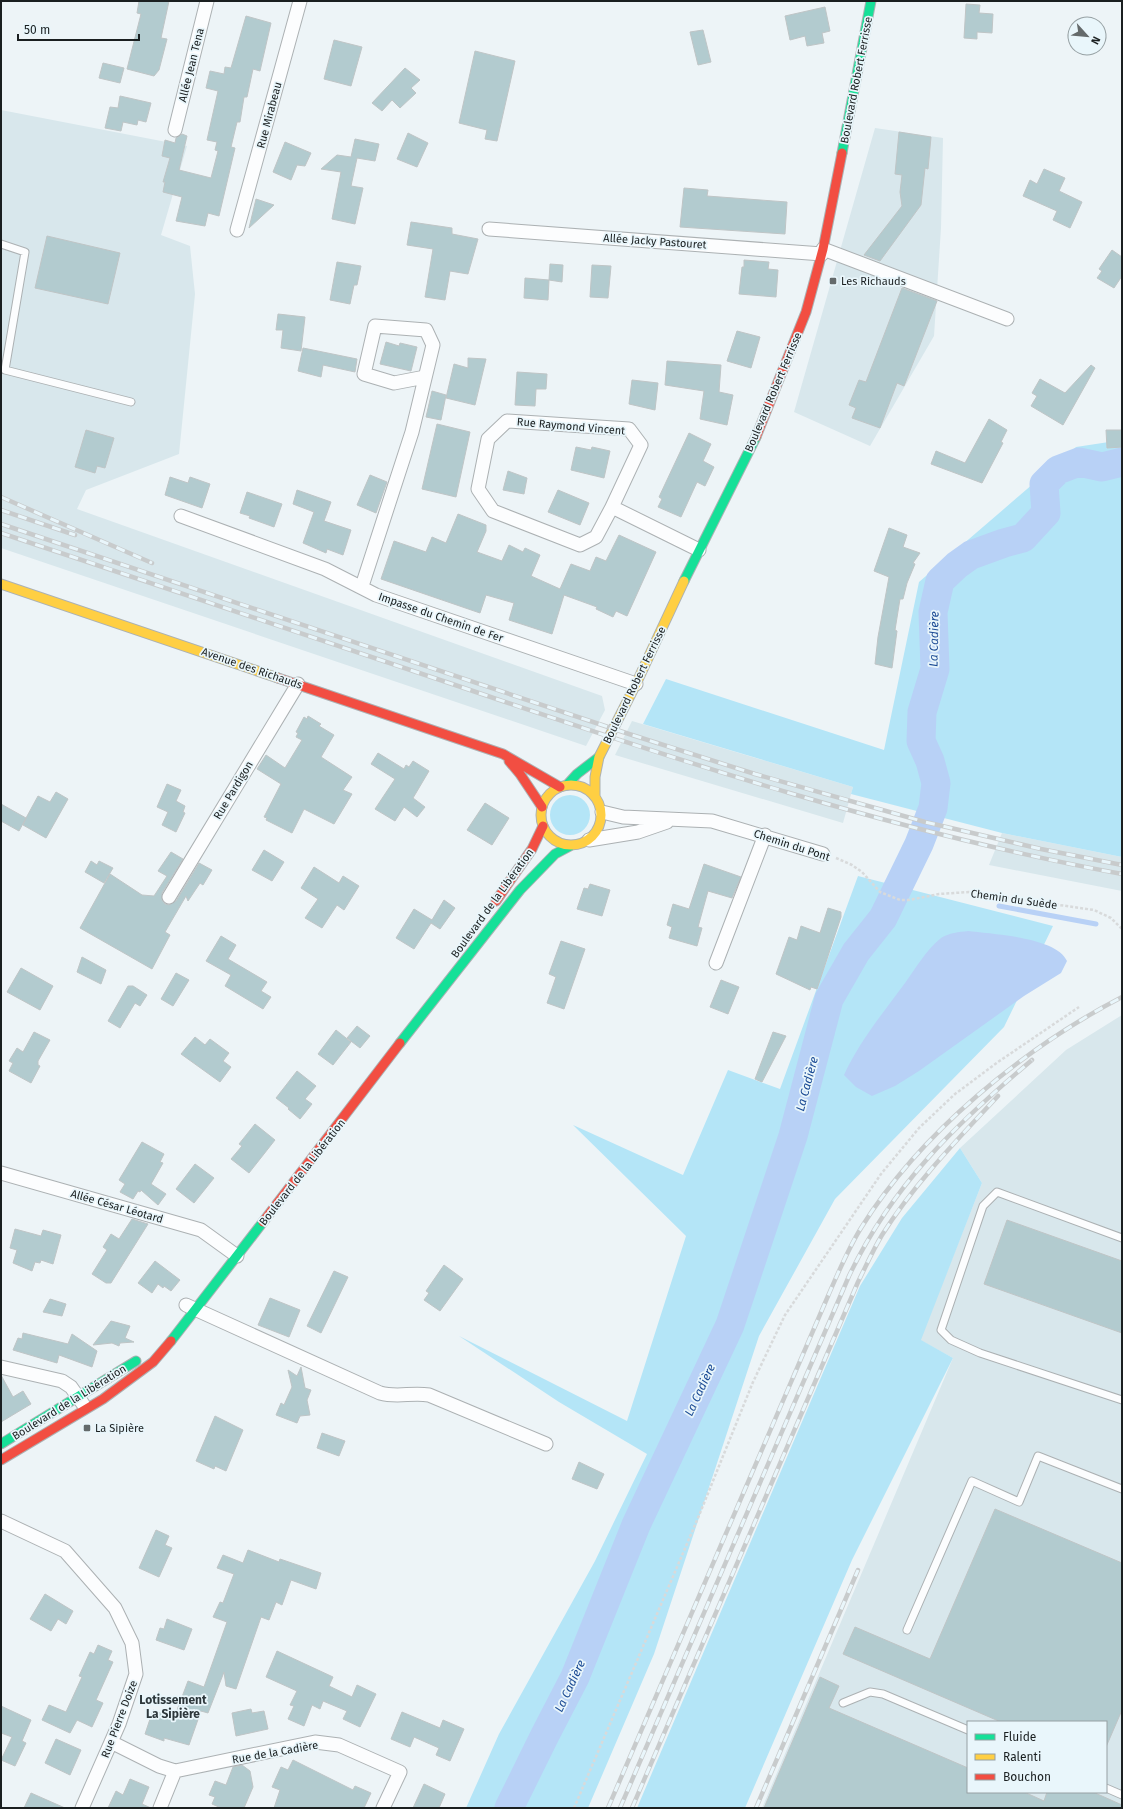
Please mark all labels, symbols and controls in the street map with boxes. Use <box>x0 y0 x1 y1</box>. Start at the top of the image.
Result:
scale bar <box>18 16 139 42</box>
street label: Boulevard Robert Ferrisse <box>838 16 875 144</box>
north arrow <box>1067 16 1107 56</box>
text: 50 m <box>24 23 50 37</box>
street label: Allée Jean Tena <box>176 27 207 103</box>
text: N <box>1088 34 1103 47</box>
street label: Rue Mirabeau <box>254 80 285 150</box>
street label: Allée Jacky Pastouret <box>603 231 707 252</box>
place label: Les Richauds <box>841 275 906 288</box>
marker: Les Richauds <box>828 276 838 286</box>
street label: Boulevard Robert Ferrisse <box>742 330 805 454</box>
street label: Rue Raymond Vincent <box>516 415 626 438</box>
street label: Impasse du Chemin de Fer <box>377 590 506 645</box>
water label: La Cadière <box>927 611 941 667</box>
street label: Boulevard Robert Ferrisse <box>600 625 668 746</box>
street label: Avenue des Richauds <box>200 645 304 692</box>
street label: Rue Pardigon <box>211 759 256 822</box>
street label: Chemin du Pont <box>752 827 832 864</box>
street label: Boulevard de la Libération <box>448 846 536 960</box>
street label: Chemin du Suède <box>970 887 1058 912</box>
water label: La Cadière <box>793 1055 821 1113</box>
street label: Boulevard de la Libération <box>257 1116 348 1228</box>
street label: Allée César Léotard <box>69 1187 165 1226</box>
street label: Boulevard de la Libération <box>10 1362 129 1443</box>
water label: La Cadière <box>682 1362 718 1418</box>
place label: La Sipière <box>95 1422 144 1435</box>
marker: La Sipière <box>82 1423 92 1433</box>
water label: La Cadière <box>552 1658 588 1714</box>
street label: Rue Pierre Doize <box>99 1679 140 1760</box>
district label: Lotissement La Sipière <box>139 1693 207 1721</box>
legend <box>967 1721 1107 1793</box>
text: Fluide <box>1003 1730 1036 1744</box>
street label: Rue de la Cadière <box>231 1739 319 1766</box>
text: Ralenti <box>1003 1750 1041 1764</box>
text: Bouchon <box>1003 1770 1051 1784</box>

